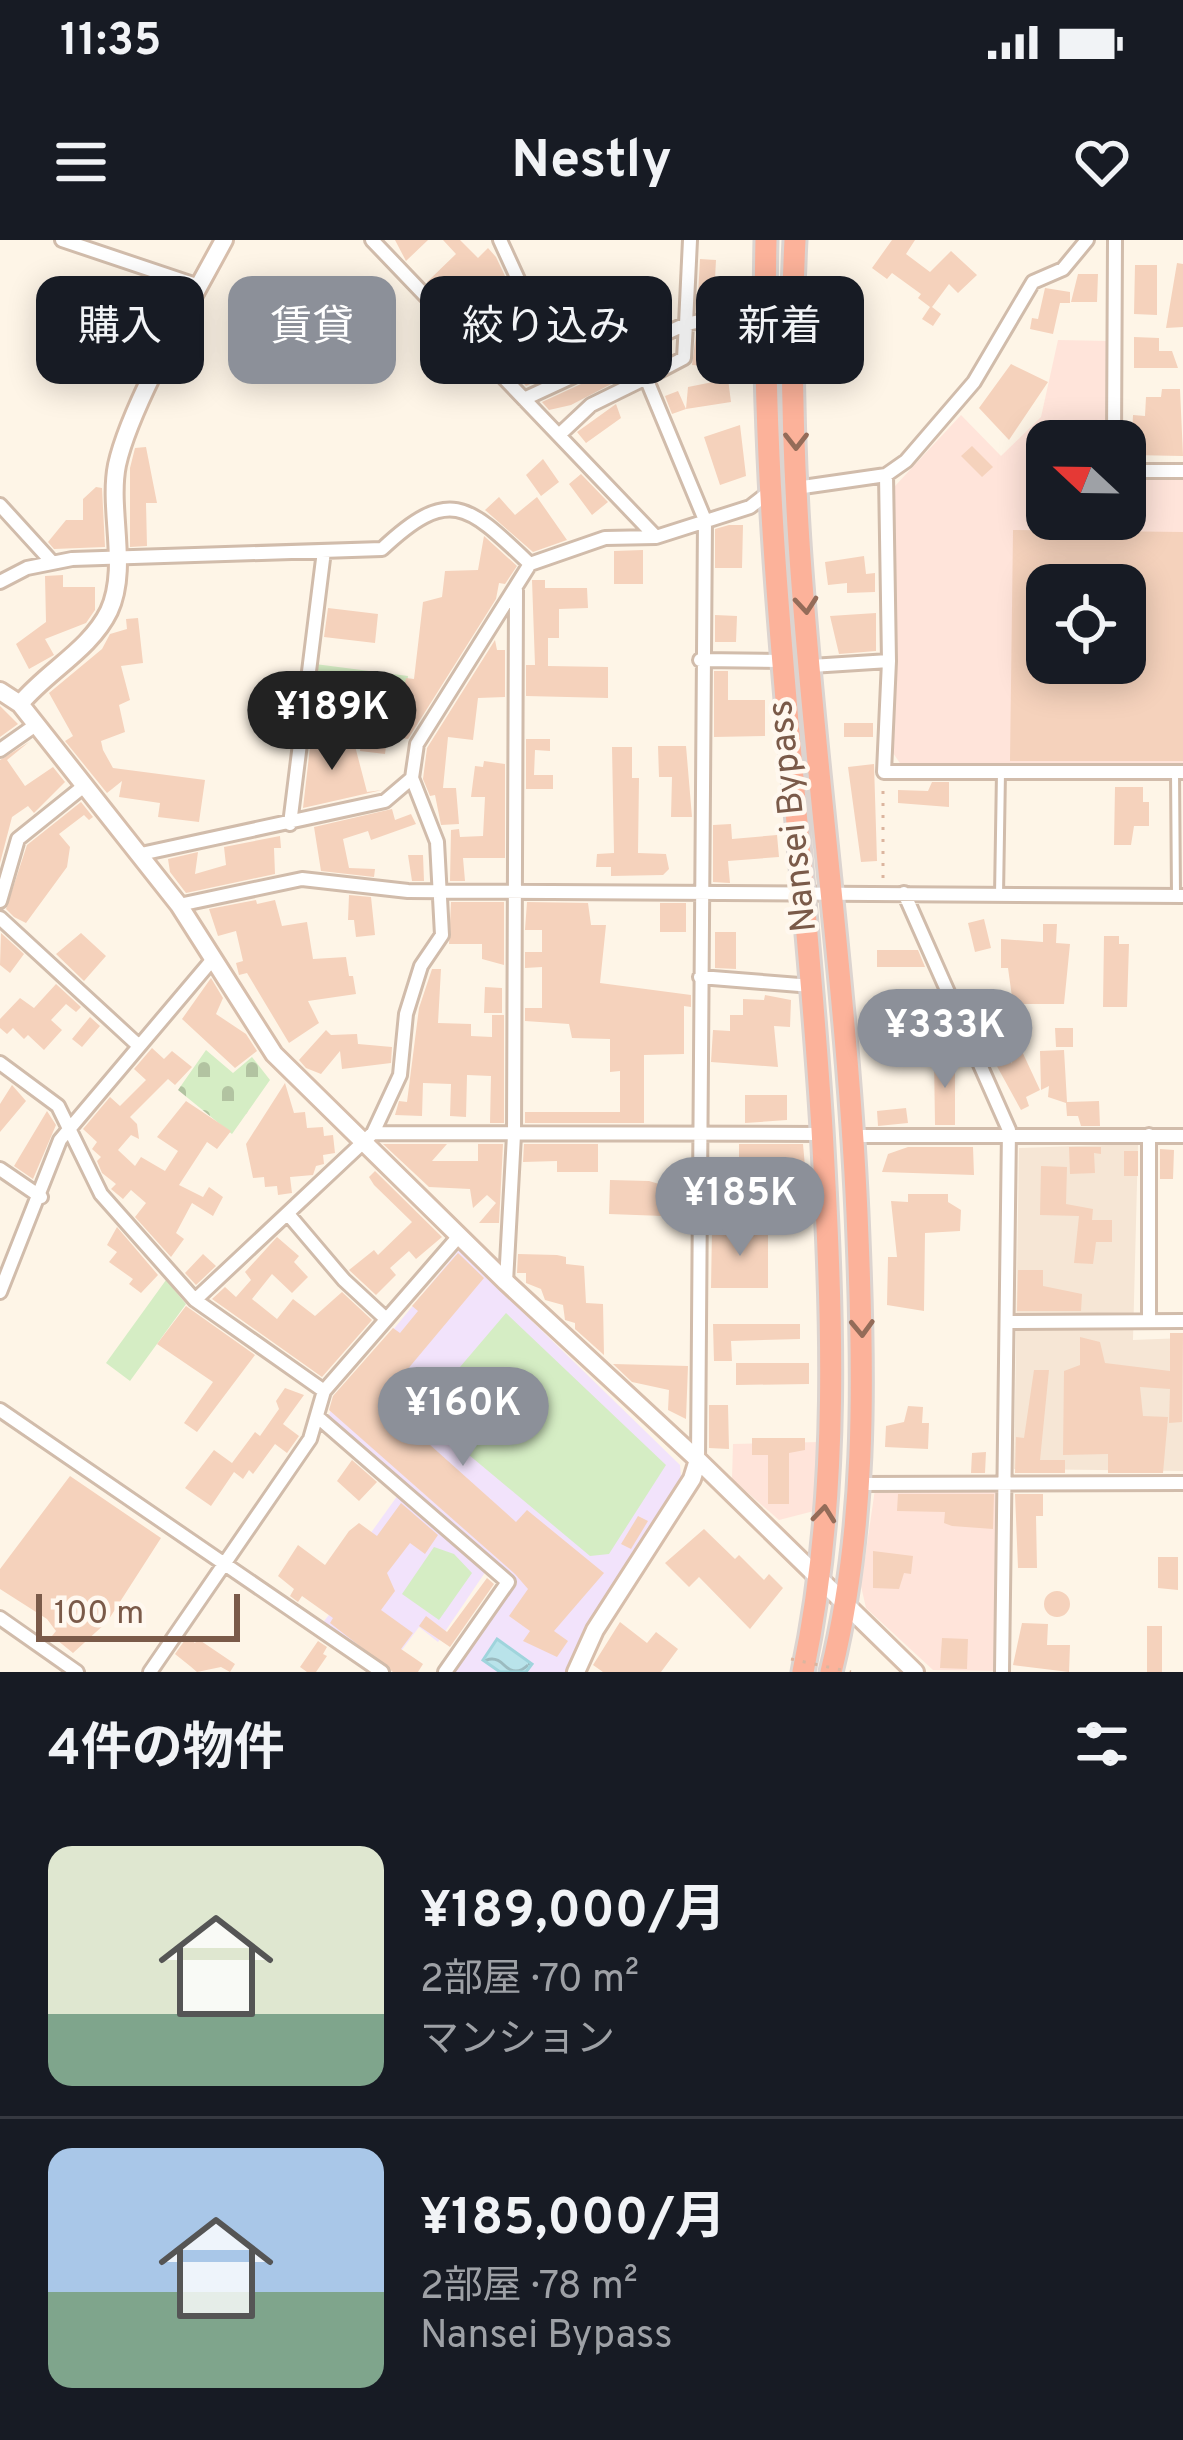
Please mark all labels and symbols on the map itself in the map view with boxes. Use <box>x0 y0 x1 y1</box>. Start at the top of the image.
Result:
north arrow <box>1026 420 1146 540</box>
one-way arrow <box>782 432 808 451</box>
one-way arrow <box>793 595 818 614</box>
pin: ¥189K <box>248 671 416 773</box>
street label: Nansei Bypass <box>759 698 829 934</box>
pin: ¥333K <box>861 989 1029 1091</box>
pin: ¥185K <box>656 1157 824 1259</box>
one-way arrow <box>849 1319 875 1338</box>
pin: ¥160K <box>379 1367 547 1469</box>
one-way arrow <box>811 1505 836 1524</box>
scale bar <box>36 1588 240 1641</box>

